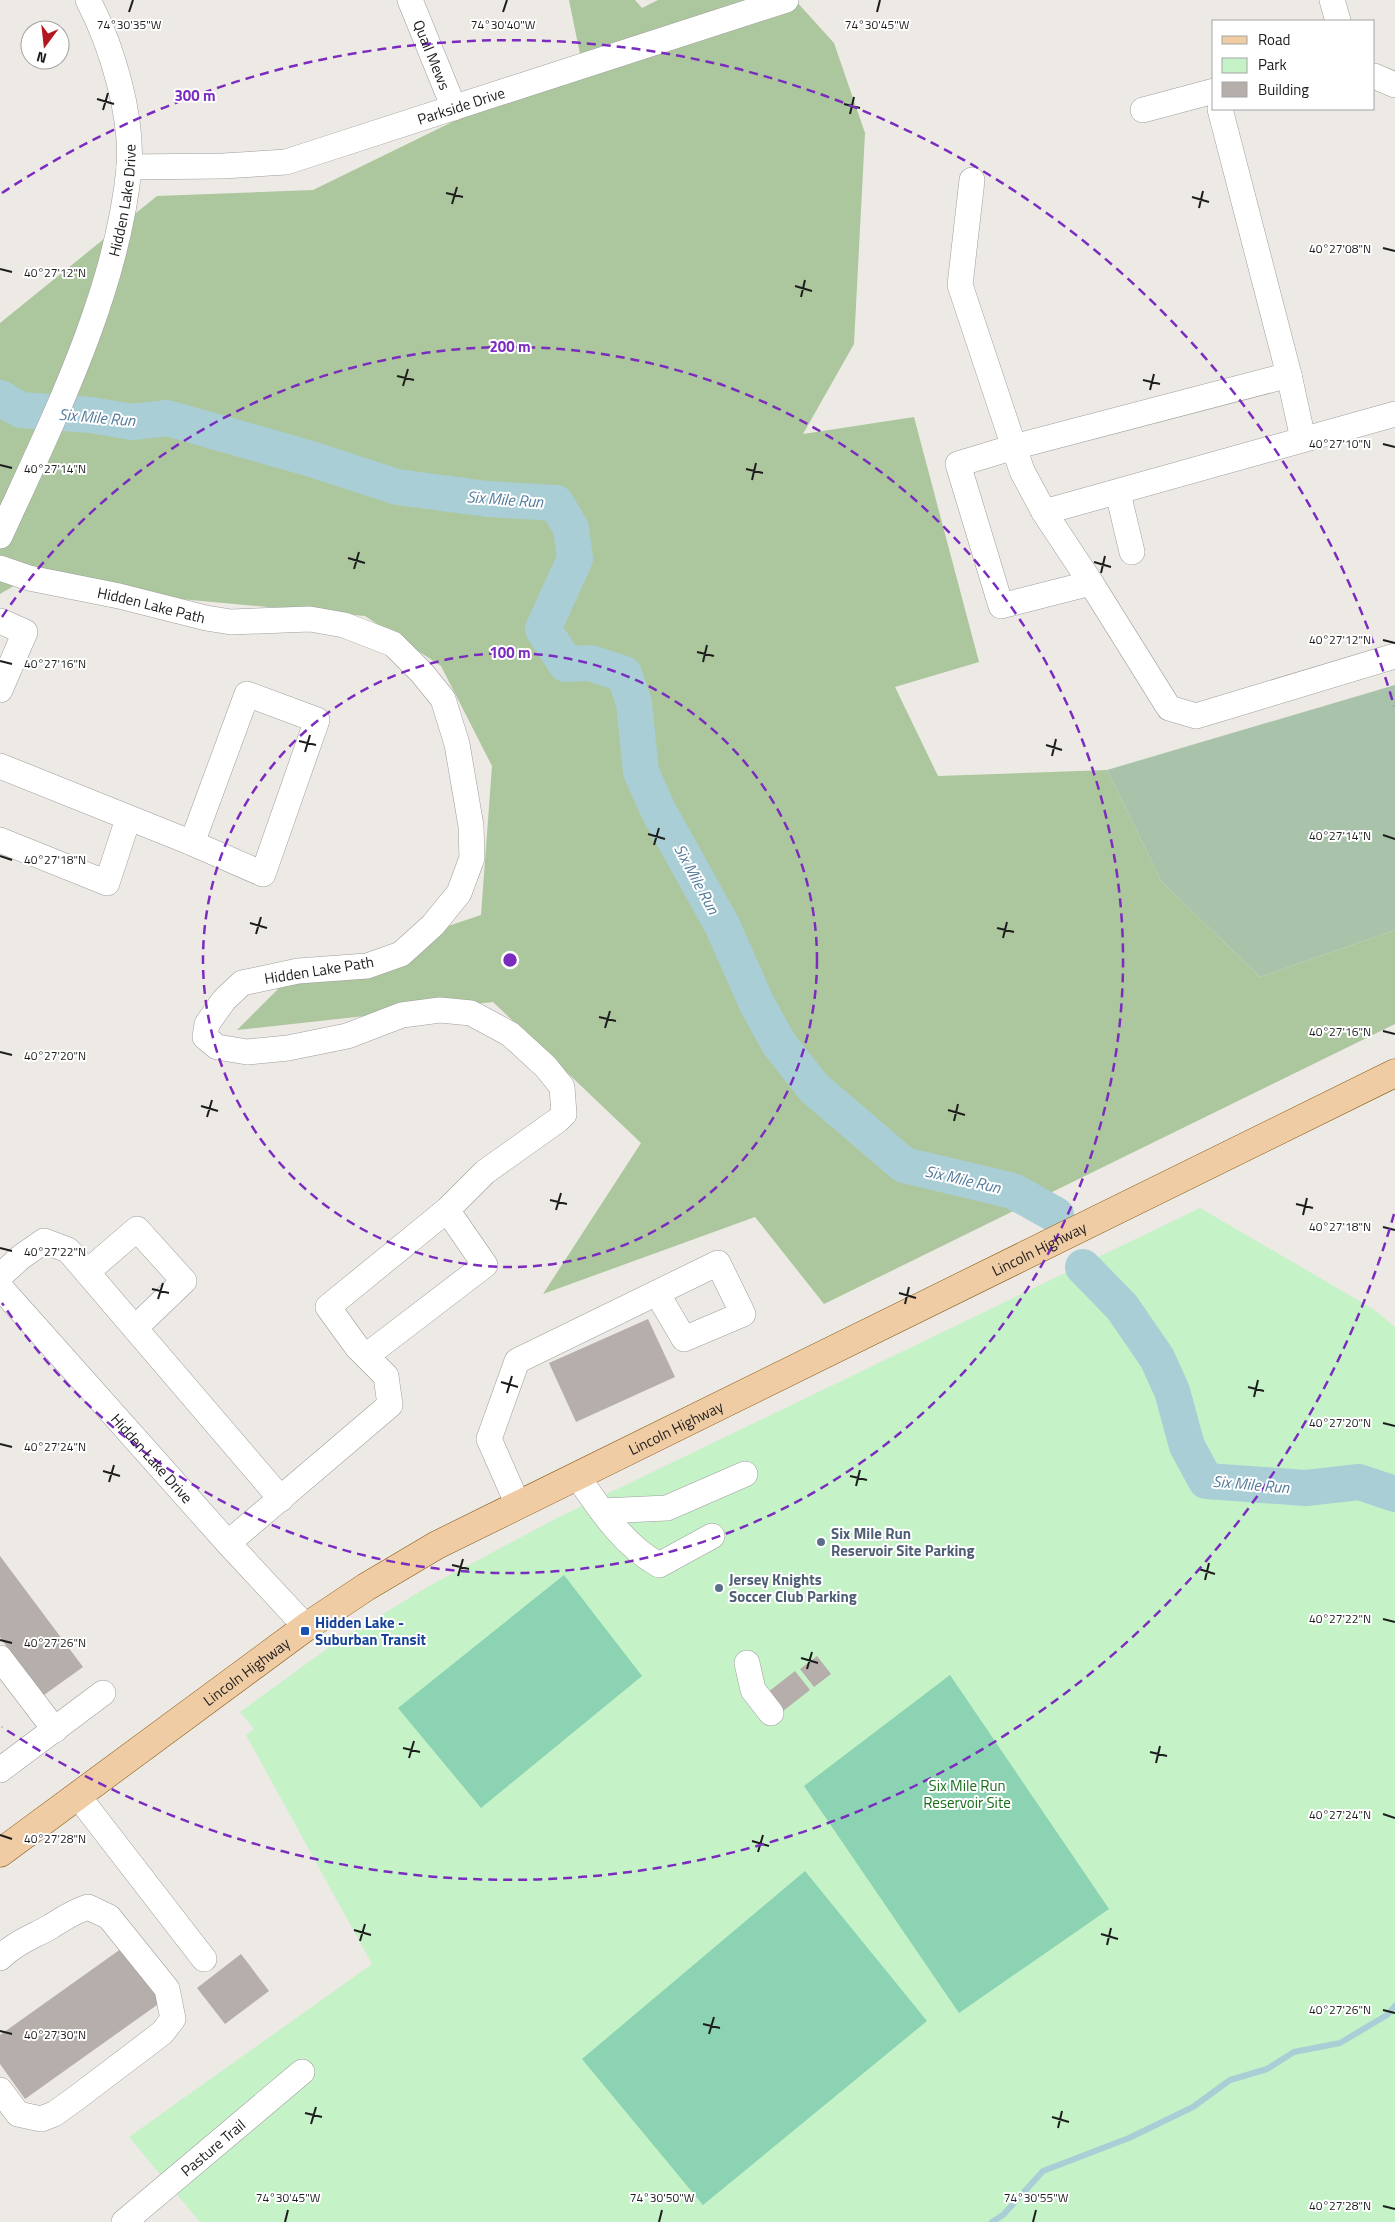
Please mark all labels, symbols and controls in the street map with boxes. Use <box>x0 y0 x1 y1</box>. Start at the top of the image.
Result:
text: 74°30'35"W <box>97 15 162 34</box>
text: 74°30'40"W <box>471 15 536 34</box>
text: 74°30'45"W <box>845 15 910 34</box>
street label: Quail Mews <box>408 16 457 93</box>
north arrow <box>20 20 70 70</box>
legend <box>1212 20 1375 110</box>
text: Road <box>1258 28 1290 51</box>
text: N <box>34 47 49 69</box>
text: Park <box>1258 53 1287 76</box>
text: Building <box>1258 78 1309 101</box>
street label: Parkside Drive <box>414 80 508 130</box>
text: 300 m <box>174 84 216 107</box>
street label: Hidden Lake Drive <box>102 144 141 259</box>
text: 40°27'08"N <box>1309 239 1371 258</box>
text: 40°27'12"N <box>24 263 86 282</box>
text: 200 m <box>489 335 531 358</box>
water label: Six Mile Run <box>58 402 137 432</box>
text: 40°27'10"N <box>1309 434 1371 453</box>
text: 40°27'14"N <box>24 459 86 478</box>
water label: Six Mile Run <box>466 484 545 514</box>
street label: Hidden Lake Path <box>95 580 208 629</box>
text: 40°27'12"N <box>1309 630 1371 649</box>
text: 100 m <box>489 641 531 664</box>
text: 40°27'16"N <box>24 654 86 673</box>
text: 40°27'14"N <box>1309 826 1371 845</box>
water label: Six Mile Run <box>668 840 726 919</box>
text: 40°27'18"N <box>24 850 86 869</box>
street label: Hidden Lake Path <box>263 950 375 990</box>
centre of rings <box>501 951 519 969</box>
text: 40°27'16"N <box>1309 1022 1371 1041</box>
text: 40°27'20"N <box>24 1046 86 1065</box>
water label: Six Mile Run <box>923 1159 1004 1200</box>
street label: Lincoln Highway <box>988 1215 1090 1282</box>
text: 40°27'18"N <box>1309 1217 1371 1236</box>
text: 40°27'22"N <box>24 1242 86 1261</box>
street label: Lincoln Highway <box>624 1394 727 1461</box>
street label: Hidden Lake Drive <box>106 1408 199 1508</box>
text: 40°27'20"N <box>1309 1413 1371 1432</box>
text: 40°27'24"N <box>24 1437 86 1456</box>
water label: Six Mile Run <box>1212 1469 1291 1499</box>
place label: Six Mile Run Reservoir Site Parking <box>831 1522 975 1562</box>
marker: Six Mile Run Reservoir Site Parking <box>815 1536 827 1548</box>
place label: Jersey Knights Soccer Club Parking <box>729 1568 857 1608</box>
marker: Jersey Knights Soccer Club Parking <box>713 1582 725 1594</box>
text: 40°27'22"N <box>1309 1609 1371 1628</box>
place label: Hidden Lake - Suburban Transit <box>315 1611 427 1651</box>
marker: Hidden Lake - Suburban Transit <box>299 1625 311 1637</box>
street label: Lincoln Highway <box>198 1631 294 1711</box>
text: 40°27'26"N <box>24 1633 86 1652</box>
park label: Six Mile Run Reservoir Site <box>923 1774 1011 1814</box>
text: 40°27'24"N <box>1309 1805 1371 1824</box>
text: 40°27'28"N <box>24 1829 86 1848</box>
text: 40°27'26"N <box>1309 2000 1371 2019</box>
text: 40°27'30"N <box>24 2025 86 2044</box>
street label: Pasture Trail <box>175 2113 250 2181</box>
text: 74°30'45"W <box>256 2188 321 2207</box>
text: 74°30'50"W <box>630 2188 695 2207</box>
text: 74°30'55"W <box>1004 2188 1069 2207</box>
text: 40°27'28"N <box>1309 2196 1371 2215</box>

